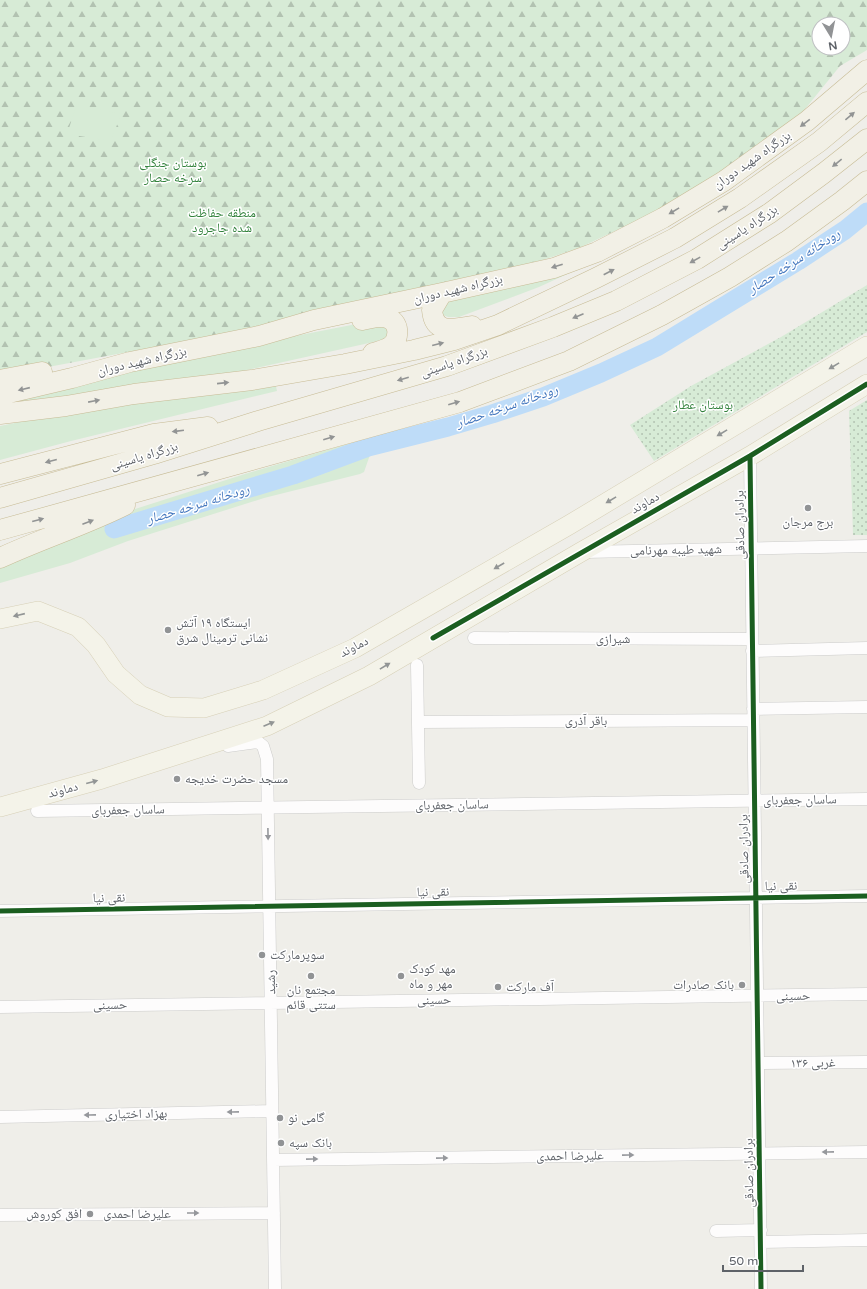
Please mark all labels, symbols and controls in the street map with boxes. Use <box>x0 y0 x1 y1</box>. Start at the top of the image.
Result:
north arrow <box>811 16 851 56</box>
text: N <box>827 38 838 53</box>
one-way arrow <box>845 111 856 120</box>
one-way arrow <box>800 118 811 127</box>
street label: بزرگراه شهید دوران <box>710 127 794 193</box>
park label: بوستان جنگلی سرخه حصار <box>139 155 207 186</box>
one-way arrow <box>831 159 842 167</box>
street label: بزرگراه یاسینی <box>713 201 781 253</box>
park label: منطقه حفاظت شده جاجرود <box>188 205 256 236</box>
one-way arrow <box>718 205 728 213</box>
one-way arrow <box>669 208 680 215</box>
water label: رودخانه سرخه حصار <box>744 225 844 298</box>
one-way arrow <box>689 257 701 263</box>
one-way arrow <box>551 264 563 270</box>
one-way arrow <box>603 269 615 275</box>
street label: بزرگراه شهید دوران <box>412 271 504 307</box>
one-way arrow <box>571 314 583 320</box>
one-way arrow <box>432 341 444 347</box>
street label: بزرگراه شهید دوران <box>96 343 188 379</box>
street label: بزرگراه یاسینی <box>418 343 490 381</box>
one-way arrow <box>829 362 839 370</box>
one-way arrow <box>396 376 408 382</box>
one-way arrow <box>217 380 229 387</box>
water label: رودخانه سرخه حصار <box>453 380 561 432</box>
one-way arrow <box>18 387 30 393</box>
park label: بوستان عطار <box>672 397 733 413</box>
one-way arrow <box>88 398 100 404</box>
one-way arrow <box>448 400 460 406</box>
one-way arrow <box>172 427 184 434</box>
one-way arrow <box>717 429 727 437</box>
one-way arrow <box>322 435 335 441</box>
street label: بزرگراه یاسینی <box>108 438 180 474</box>
one-way arrow <box>45 458 57 464</box>
one-way arrow <box>198 471 210 477</box>
water label: رودخانه سرخه حصار <box>144 480 252 528</box>
street label: دماوند <box>628 488 662 518</box>
street label: برادران صادقی <box>731 490 749 560</box>
one-way arrow <box>606 496 616 504</box>
marker: برج مرجان <box>803 503 813 513</box>
place label: برج مرجان <box>783 514 833 531</box>
one-way arrow <box>31 516 44 522</box>
one-way arrow <box>82 518 94 524</box>
street label: شهید طیبه مهرنامی <box>630 541 722 559</box>
one-way arrow <box>493 562 505 569</box>
one-way arrow <box>13 613 25 619</box>
place label: ایستگاه ۱۹ آتش نشانی ترمینال شرق <box>176 615 268 646</box>
marker: ایستگاه ۱۹ آتش نشانی ترمینال شرق <box>163 625 173 635</box>
street label: شیرازی <box>596 631 630 647</box>
street label: دماوند <box>337 633 371 661</box>
one-way arrow <box>379 663 391 670</box>
street label: باقر آذری <box>565 713 607 729</box>
one-way arrow <box>263 721 275 727</box>
place label: مسجد حضرت خدیجه <box>185 771 288 787</box>
marker: مسجد حضرت خدیجه <box>172 774 182 784</box>
street label: دماوند <box>46 778 80 802</box>
one-way arrow <box>86 779 98 785</box>
street label: ساسان جعفربای <box>763 791 837 809</box>
street label: ساسان جعفربای <box>415 796 489 814</box>
street label: ساسان جعفربای <box>91 801 165 819</box>
street label: برادران صادقی <box>735 814 753 884</box>
one-way arrow <box>265 828 272 840</box>
street label: نقی نیا <box>765 878 797 894</box>
street label: نقی نیا <box>417 884 449 900</box>
street label: نقی نیا <box>93 890 125 906</box>
place label: سوپرمارکت <box>270 947 325 963</box>
marker: سوپرمارکت <box>257 950 267 960</box>
place label: مهد کودک مهر و ماه <box>409 961 456 992</box>
street label: رشید <box>263 970 279 994</box>
marker: مجتمع نان ستتی قائم <box>306 971 316 981</box>
marker: مهد کودک مهر و ماه <box>396 971 406 981</box>
place label: بانک صادرات <box>673 977 734 993</box>
place label: آف مارکت <box>506 979 554 995</box>
marker: بانک صادرات <box>737 980 747 990</box>
place label: مجتمع نان ستتی قائم <box>286 982 336 1013</box>
marker: آف مارکت <box>493 982 503 992</box>
street label: حسینی <box>776 988 810 1004</box>
street label: حسینی <box>417 992 451 1008</box>
street label: حسینی <box>93 997 127 1013</box>
street label: ۱۳۶ غربی <box>790 1055 836 1071</box>
street label: بهزاد اختیاری <box>105 1105 167 1123</box>
one-way arrow <box>226 1109 239 1115</box>
place label: گامی نو <box>288 1110 325 1126</box>
one-way arrow <box>83 1112 96 1118</box>
marker: گامی نو <box>275 1113 285 1123</box>
place label: بانک سپه <box>289 1135 332 1151</box>
marker: بانک سپه <box>276 1138 286 1148</box>
street label: برادران صادقی <box>740 1138 758 1208</box>
street label: علیرضا احمدی <box>536 1147 604 1165</box>
one-way arrow <box>822 1149 834 1156</box>
one-way arrow <box>622 1152 635 1158</box>
one-way arrow <box>436 1155 449 1161</box>
one-way arrow <box>306 1156 319 1162</box>
place label: افق کوروش <box>26 1206 82 1222</box>
street label: علیرضا احمدی <box>103 1206 171 1222</box>
marker: افق کوروش <box>85 1209 95 1219</box>
one-way arrow <box>187 1210 199 1217</box>
scale bar <box>723 1247 803 1273</box>
text: 50 m <box>729 1254 758 1268</box>

